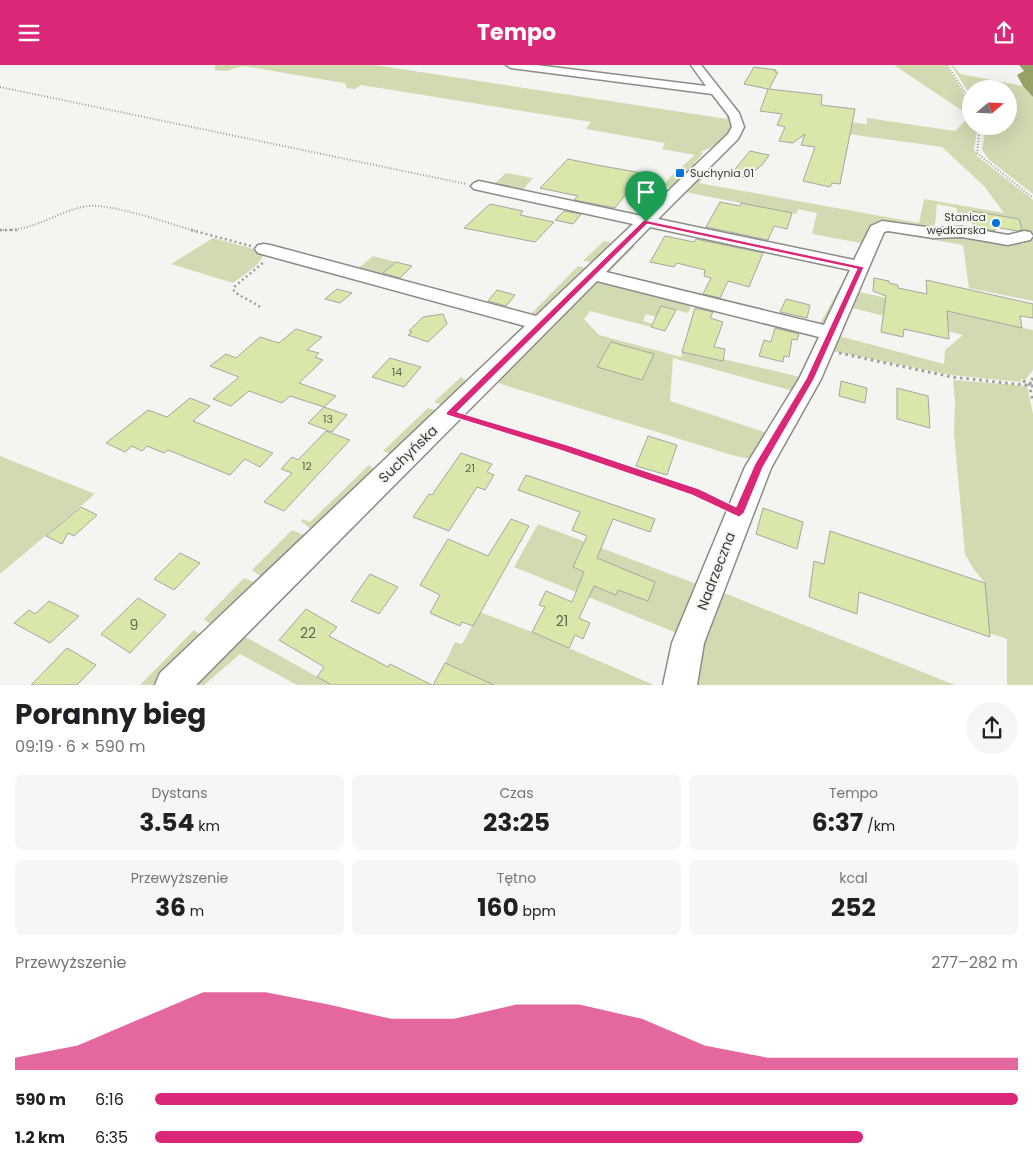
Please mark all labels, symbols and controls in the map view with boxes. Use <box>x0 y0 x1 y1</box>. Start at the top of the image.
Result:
text: Tempo <box>477 17 556 48</box>
icon: menu <box>15 19 43 47</box>
icon: share <box>990 19 1018 47</box>
north arrow <box>962 80 1018 135</box>
map controls <box>962 80 1017 135</box>
place label: Suchynia 01 <box>690 165 754 181</box>
marker: Suchynia 01 <box>674 167 686 179</box>
pin <box>625 171 667 222</box>
icon: arrive <box>632 178 660 206</box>
place label: Stanica wędkarska <box>927 209 986 238</box>
marker: Stanica wędkarska <box>990 217 1002 229</box>
house number: 14 <box>392 364 402 380</box>
house number: 13 <box>323 411 333 427</box>
street label: Suchyńska <box>374 421 442 487</box>
house number: 12 <box>302 458 312 474</box>
house number: 21 <box>465 460 475 476</box>
street label: Nadrzeczna <box>692 529 740 613</box>
house number: 21 <box>556 611 568 631</box>
house number: 9 <box>130 615 138 635</box>
house number: 22 <box>300 623 316 643</box>
text: Poranny bieg <box>15 695 206 734</box>
button: share <box>966 702 1018 754</box>
text: 09:19 · 6 × 590 m <box>15 735 146 758</box>
text: Dystans <box>152 783 207 803</box>
text: Czas <box>500 783 533 803</box>
text: Tempo <box>829 783 878 803</box>
text: 3.54 <box>139 805 194 840</box>
text: 23:25 <box>483 805 550 840</box>
text: 6:37 <box>812 805 863 840</box>
text: km <box>194 816 220 836</box>
text: /km <box>863 816 895 836</box>
text: Przewyższenie <box>131 868 228 888</box>
text: Tętno <box>497 868 536 888</box>
text: kcal <box>839 868 868 888</box>
text: 36 <box>155 890 186 925</box>
text: 160 <box>477 890 519 925</box>
text: 252 <box>831 890 876 925</box>
text: m <box>186 901 204 921</box>
text: bpm <box>519 901 556 921</box>
text: Przewyższenie <box>15 951 127 974</box>
text: 277–282 m <box>931 951 1018 974</box>
text: 590 m <box>15 1088 66 1111</box>
text: 6:16 <box>95 1088 124 1111</box>
text: 1.2 km <box>15 1126 65 1149</box>
text: 6:35 <box>95 1126 128 1149</box>

